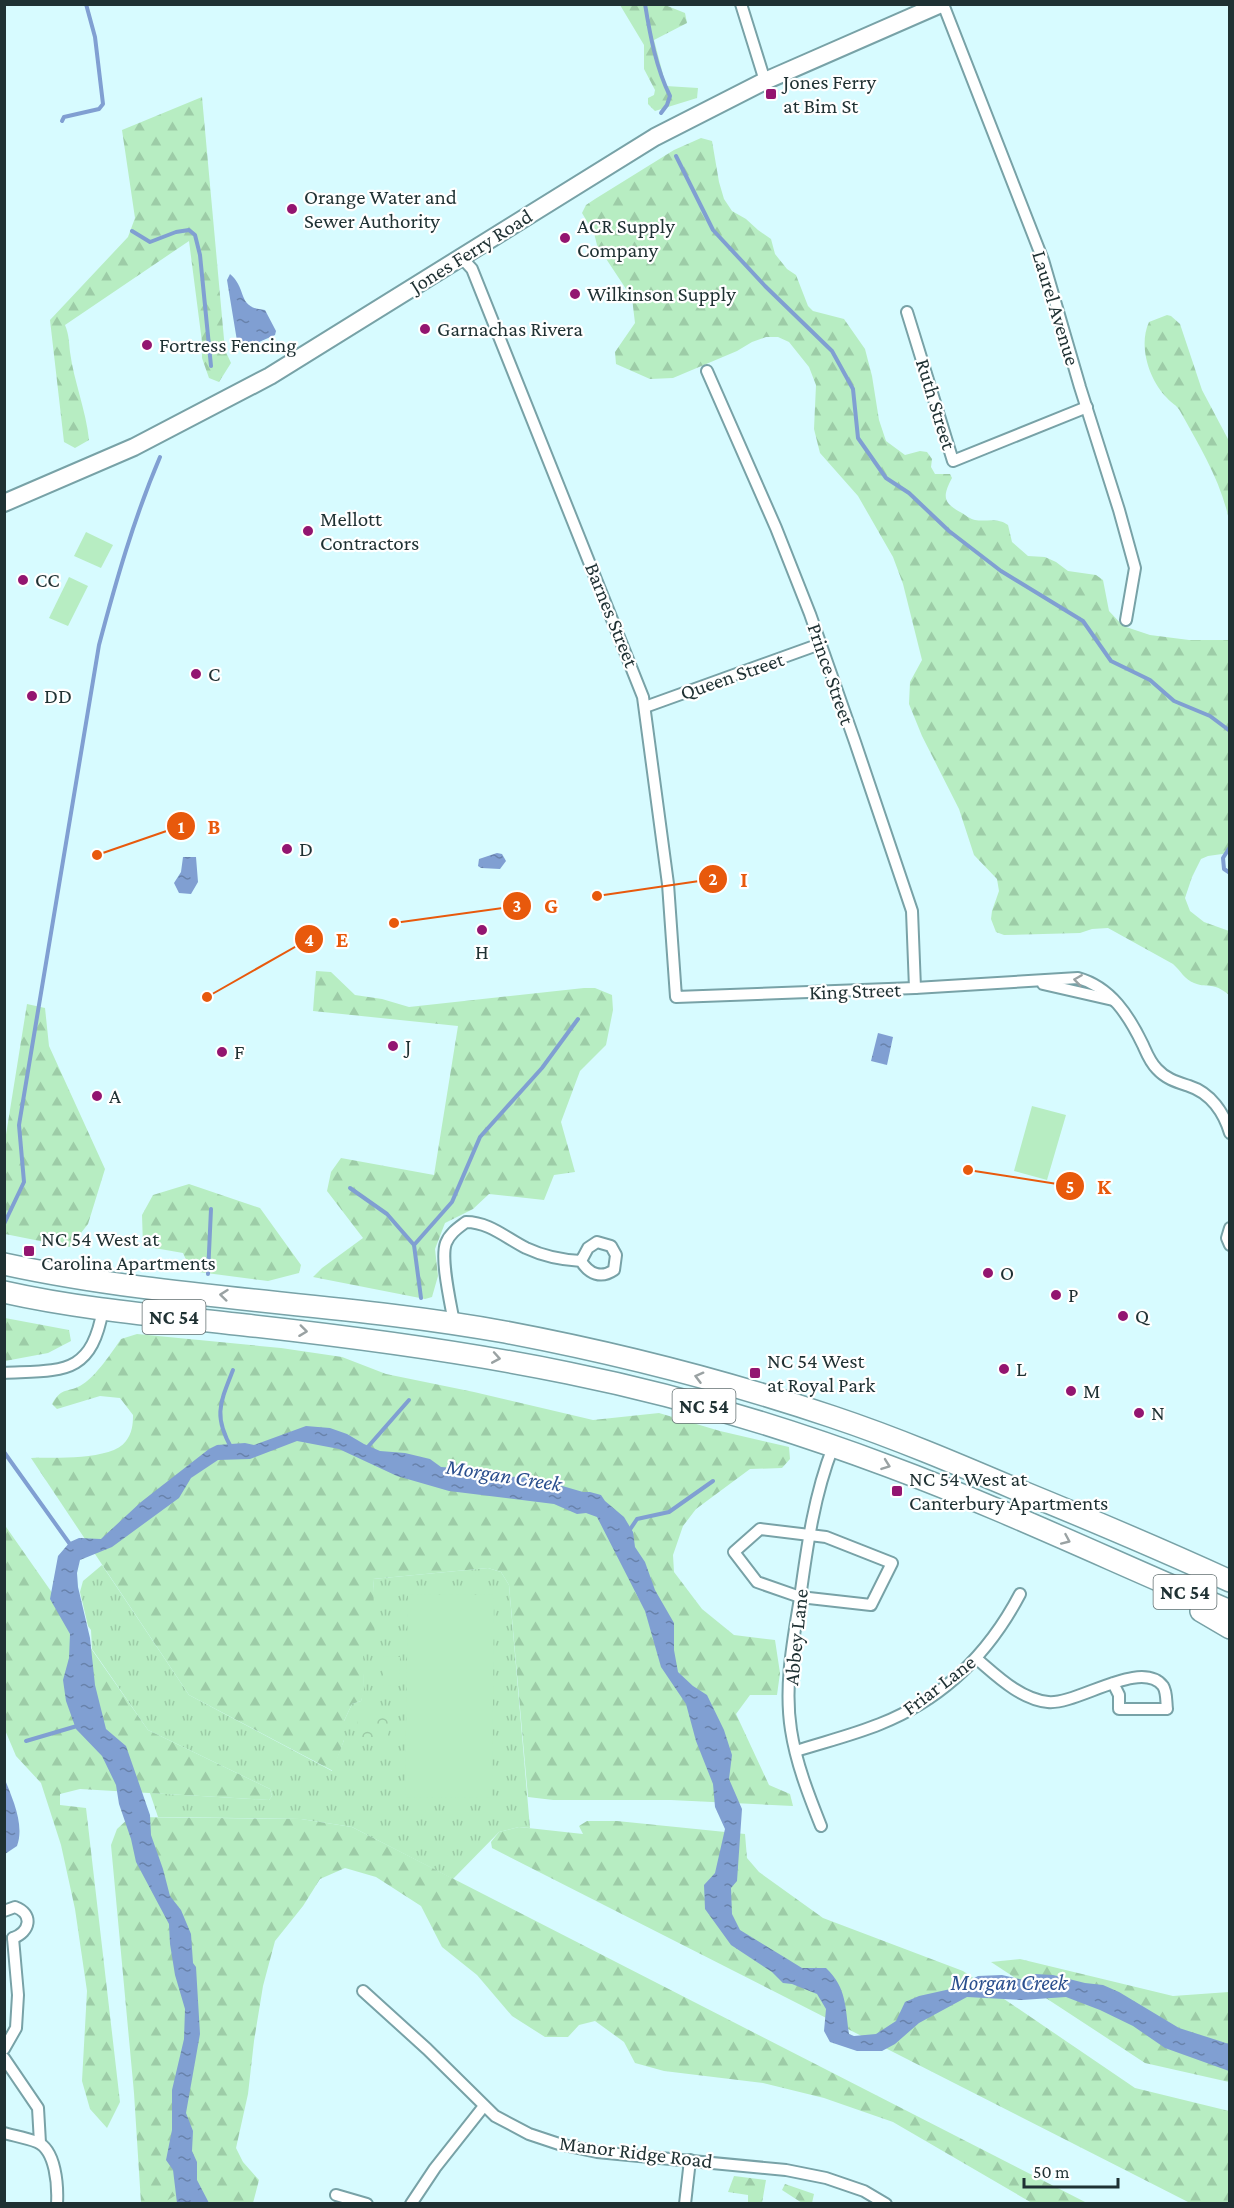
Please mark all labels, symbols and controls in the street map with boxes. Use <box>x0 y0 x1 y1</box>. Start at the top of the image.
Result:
place label: Jones Ferry at Bim St <box>781 70 876 118</box>
marker: Jones Ferry at Bim St <box>764 87 778 101</box>
place label: Orange Water and Sewer Authority <box>304 185 457 233</box>
marker: Orange Water and Sewer Authority <box>285 202 299 216</box>
street label: Jones Ferry Road <box>404 204 537 299</box>
place label: ACR Supply Company <box>577 214 675 262</box>
marker: ACR Supply Company <box>558 231 572 245</box>
street label: Laurel Avenue <box>1027 248 1085 368</box>
place label: Wilkinson Supply <box>587 282 736 306</box>
marker: Wilkinson Supply <box>568 287 582 301</box>
place label: Garnachas Rivera <box>437 317 583 341</box>
marker: Garnachas Rivera <box>418 322 432 336</box>
place label: Fortress Fencing <box>159 333 296 357</box>
marker: Fortress Fencing <box>140 338 154 352</box>
street label: Ruth Street <box>911 356 962 453</box>
place label: Mellott Contractors <box>320 507 419 555</box>
marker: Mellott Contractors <box>301 524 315 538</box>
street label: Barnes Street <box>580 559 644 672</box>
place label: CC <box>35 568 60 592</box>
marker: CC <box>16 573 30 587</box>
street label: Prince Street <box>802 620 860 729</box>
street label: Queen Street <box>677 647 788 705</box>
place label: C <box>208 662 220 686</box>
marker: C <box>189 667 203 681</box>
place label: DD <box>44 684 72 708</box>
marker: DD <box>25 689 39 703</box>
callout: B <box>166 806 233 846</box>
text: B <box>208 814 221 839</box>
text: 1 <box>178 817 185 837</box>
place label: D <box>299 837 313 861</box>
marker: D <box>280 842 294 856</box>
callout: I <box>698 859 760 899</box>
text: I <box>740 867 748 892</box>
text: 2 <box>708 869 718 889</box>
callout: G <box>502 886 570 926</box>
text: G <box>544 893 558 918</box>
text: 3 <box>513 896 521 916</box>
callout: E <box>294 919 360 959</box>
marker: H <box>475 923 489 937</box>
text: E <box>336 927 349 952</box>
text: 4 <box>304 930 314 950</box>
place label: H <box>475 940 489 964</box>
one-way arrow <box>1073 974 1082 987</box>
street label: King Street <box>809 977 902 1005</box>
place label: J <box>403 1034 411 1058</box>
marker: J <box>386 1039 400 1053</box>
place label: F <box>234 1040 245 1064</box>
marker: F <box>215 1045 229 1059</box>
place label: A <box>109 1084 121 1108</box>
marker: A <box>90 1089 104 1103</box>
callout: K <box>1055 1166 1123 1206</box>
text: K <box>1097 1174 1112 1199</box>
text: 5 <box>1066 1177 1074 1197</box>
place label: NC 54 West at Carolina Apartments <box>41 1227 216 1275</box>
marker: NC 54 West at Carolina Apartments <box>22 1244 36 1258</box>
place label: O <box>1000 1261 1014 1285</box>
marker: O <box>981 1266 995 1280</box>
place label: P <box>1068 1283 1079 1307</box>
marker: P <box>1049 1288 1063 1302</box>
one-way arrow <box>219 1290 228 1302</box>
road number: NC 54 <box>142 1300 206 1334</box>
place label: Q <box>1135 1304 1150 1328</box>
marker: Q <box>1116 1309 1130 1323</box>
one-way arrow <box>298 1325 307 1337</box>
place label: NC 54 West at Royal Park <box>767 1349 875 1397</box>
one-way arrow <box>491 1352 500 1364</box>
place label: L <box>1016 1357 1027 1381</box>
marker: L <box>997 1362 1011 1376</box>
marker: NC 54 West at Royal Park <box>748 1366 762 1380</box>
one-way arrow <box>695 1371 705 1384</box>
place label: M <box>1083 1379 1100 1403</box>
marker: M <box>1064 1384 1078 1398</box>
road number: NC 54 <box>672 1389 736 1423</box>
place label: N <box>1151 1401 1165 1425</box>
marker: N <box>1132 1406 1146 1420</box>
water label: Morgan Creek <box>443 1453 565 1497</box>
one-way arrow <box>880 1458 891 1471</box>
place label: NC 54 West at Canterbury Apartments <box>909 1467 1108 1515</box>
marker: NC 54 West at Canterbury Apartments <box>890 1484 904 1498</box>
one-way arrow <box>1059 1533 1070 1545</box>
road number: NC 54 <box>1154 1575 1216 1609</box>
street label: Abbey Lane <box>779 1588 813 1686</box>
street label: Friar Lane <box>898 1650 980 1720</box>
water label: Morgan Creek <box>950 1970 1069 1995</box>
street label: Manor Ridge Road <box>558 2131 714 2173</box>
scale bar <box>1024 2151 1118 2189</box>
text: 50 m <box>1033 2162 1070 2182</box>

